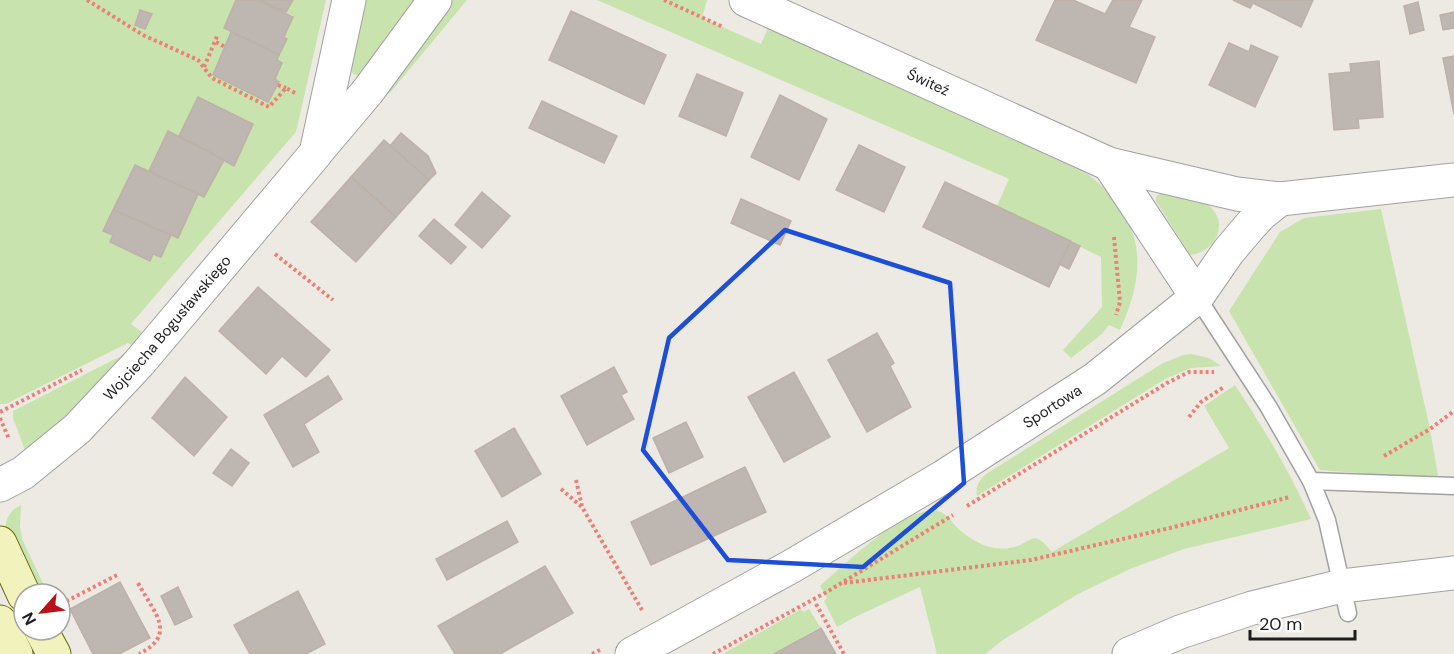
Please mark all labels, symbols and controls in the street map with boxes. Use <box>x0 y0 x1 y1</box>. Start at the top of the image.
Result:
street label: Świteź <box>904 64 953 101</box>
street label: Wojciecha Bogusławskiego <box>99 251 236 405</box>
street label: Sportowa <box>1019 380 1086 433</box>
north arrow <box>12 582 72 642</box>
scale bar <box>1250 603 1355 641</box>
text: N <box>17 609 41 629</box>
text: 20 m <box>1259 612 1302 636</box>

